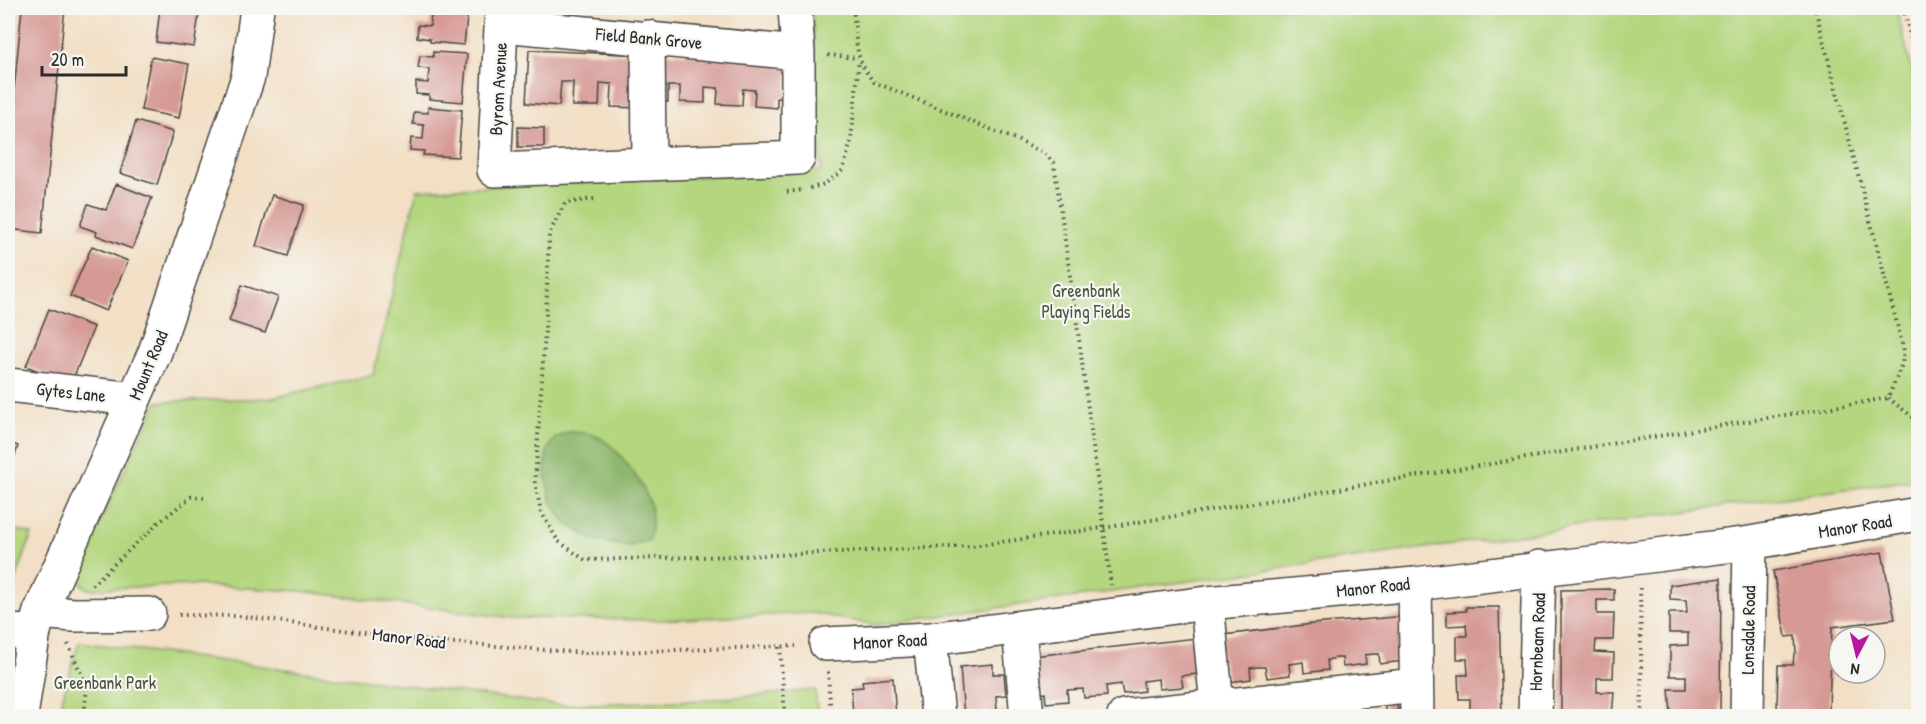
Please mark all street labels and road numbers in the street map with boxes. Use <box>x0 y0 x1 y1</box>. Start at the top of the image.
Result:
street label: Field Bank Grove <box>594 21 703 55</box>
street label: Byrom Avenue <box>483 42 513 136</box>
street label: Mount Road <box>122 326 174 404</box>
street label: Gytes Lane <box>35 376 107 408</box>
street label: Manor Road <box>1817 508 1893 544</box>
street label: Manor Road <box>1335 571 1411 603</box>
street label: Lonsdale Road <box>1735 585 1761 675</box>
street label: Hornbeam Road <box>1523 592 1551 692</box>
street label: Manor Road <box>371 621 447 655</box>
street label: Manor Road <box>853 627 927 655</box>

